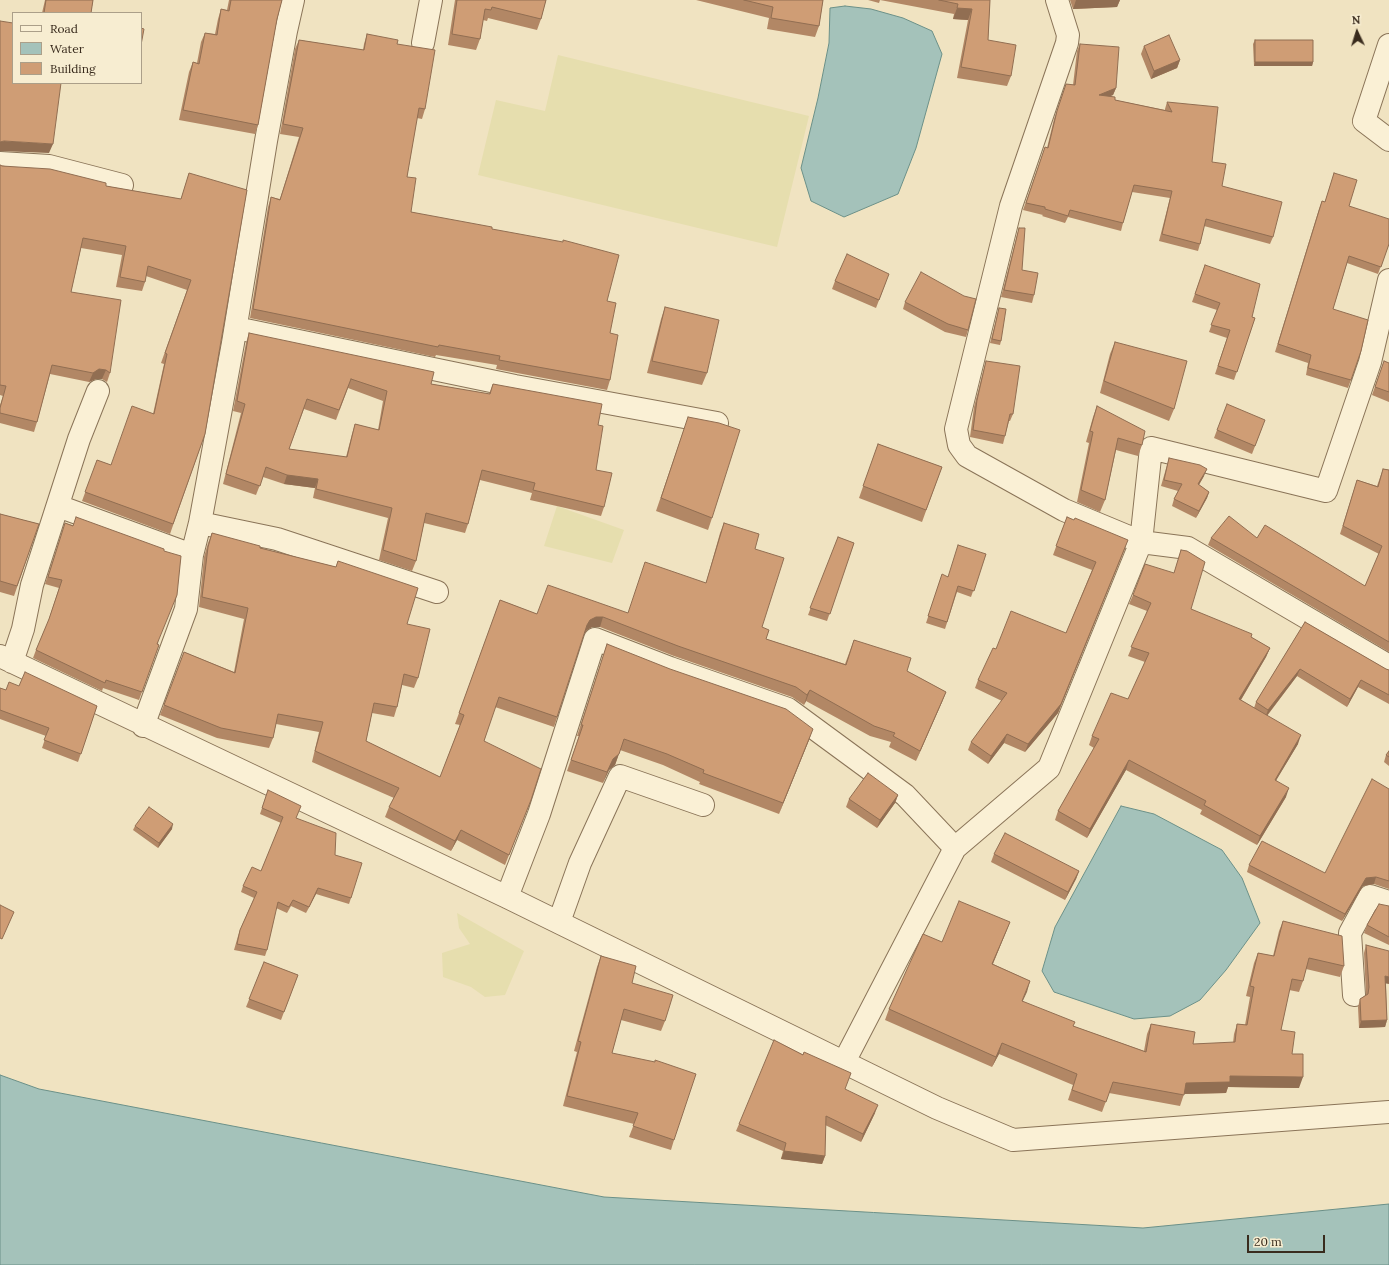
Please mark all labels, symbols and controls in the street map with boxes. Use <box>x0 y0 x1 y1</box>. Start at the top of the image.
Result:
legend <box>12 12 142 84</box>
north arrow <box>1337 12 1377 52</box>
text: N <box>1351 13 1361 27</box>
text: Road <box>50 21 78 36</box>
text: Water <box>50 41 84 56</box>
text: Building <box>50 61 96 76</box>
scale bar <box>1249 1227 1327 1253</box>
text: 20 m <box>1254 1234 1282 1249</box>

